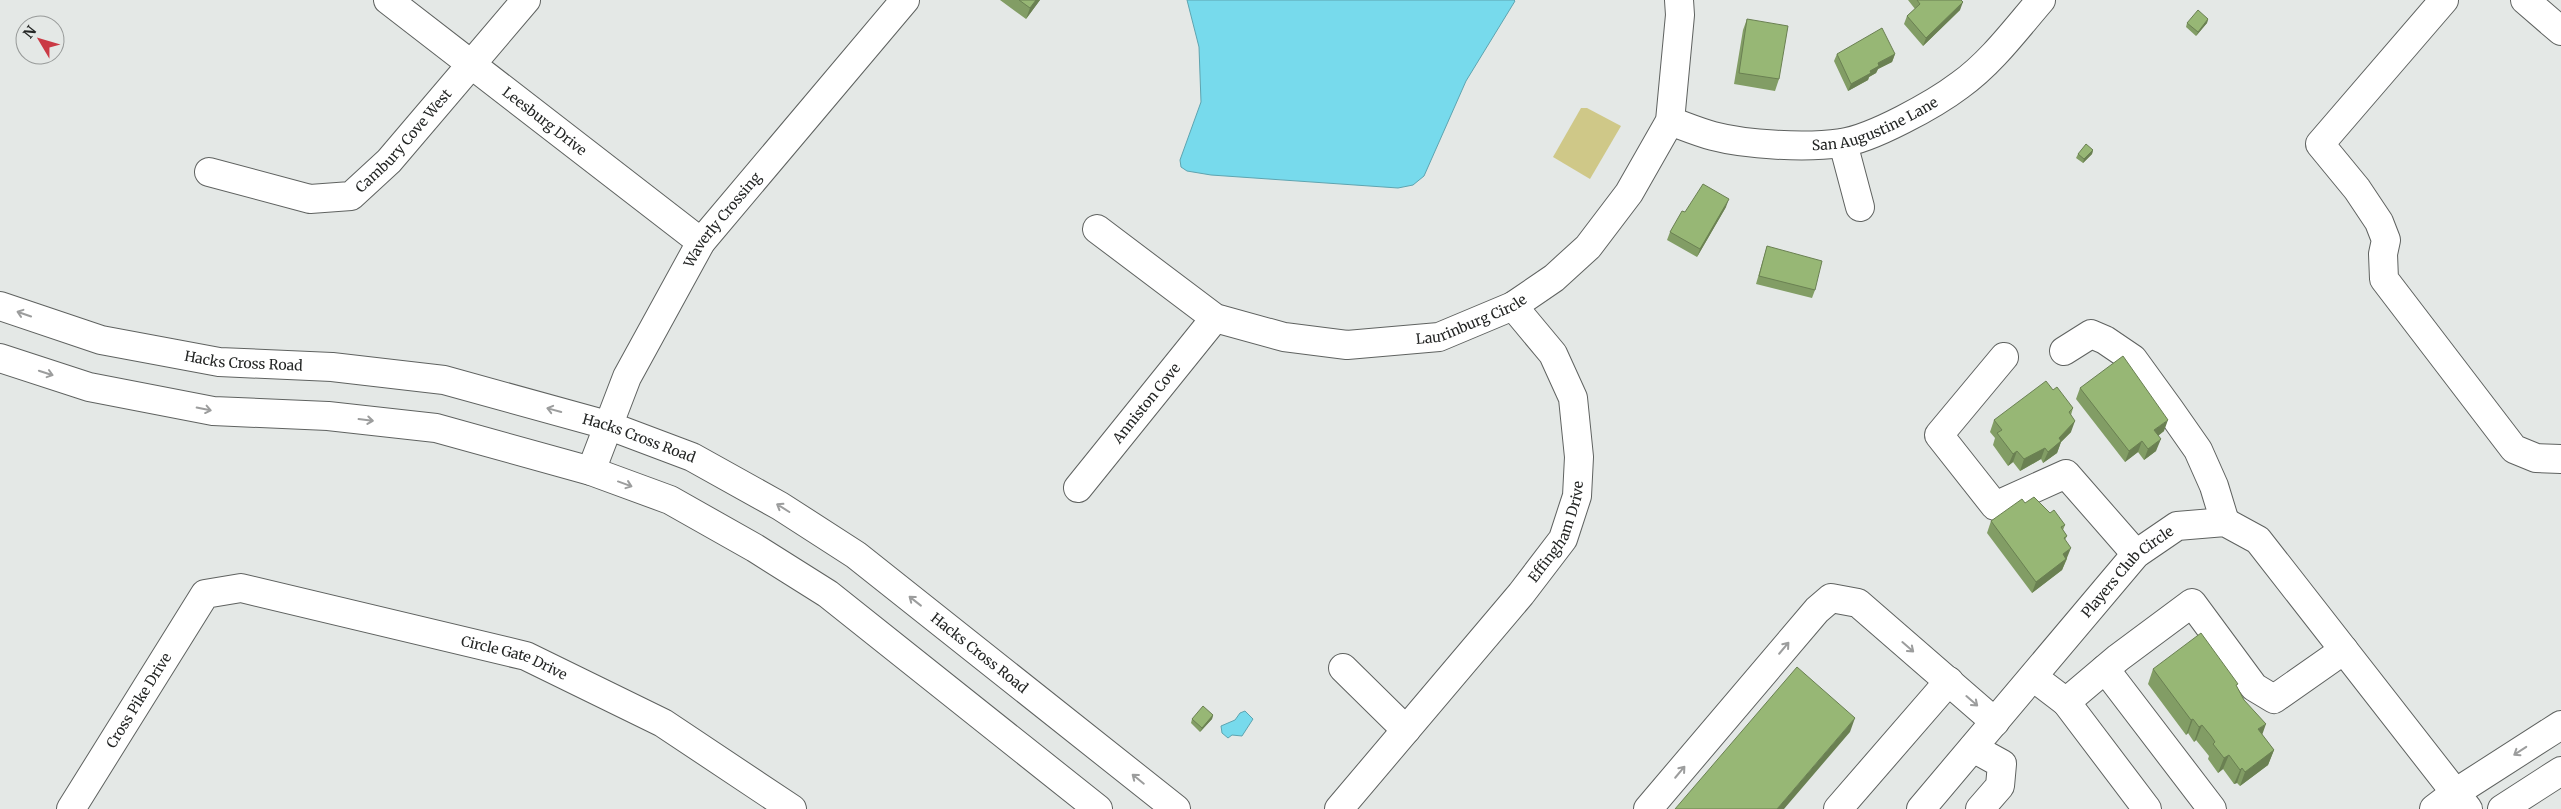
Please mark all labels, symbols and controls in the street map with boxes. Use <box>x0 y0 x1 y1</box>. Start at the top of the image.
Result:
north arrow <box>15 15 65 65</box>
text: N <box>19 22 40 42</box>
street label: Leesburg Drive <box>499 83 590 159</box>
street label: Cambury Cove West <box>352 85 456 196</box>
street label: San Augustine Lane <box>1811 93 1941 154</box>
street label: Waverly Crossing <box>679 168 765 272</box>
street label: Laurinburg Circle <box>1415 290 1530 348</box>
one-way arrow <box>16 309 32 319</box>
street label: Hacks Cross Road <box>183 347 304 375</box>
street label: Anniston Cove <box>1108 359 1184 448</box>
one-way arrow <box>38 369 54 378</box>
one-way arrow <box>196 405 212 414</box>
one-way arrow <box>546 405 562 415</box>
street label: Hacks Cross Road <box>581 410 699 467</box>
one-way arrow <box>358 415 374 425</box>
one-way arrow <box>617 480 633 489</box>
street label: Effingham Drive <box>1524 481 1587 586</box>
one-way arrow <box>776 502 790 512</box>
street label: Players Club Circle <box>2077 522 2177 621</box>
one-way arrow <box>909 596 922 607</box>
street label: Hacks Cross Road <box>927 609 1032 697</box>
street label: Circle Gate Drive <box>459 632 570 684</box>
one-way arrow <box>1779 641 1790 654</box>
one-way arrow <box>1902 641 1915 652</box>
street label: Cross Pike Drive <box>102 649 175 751</box>
one-way arrow <box>1965 696 1978 707</box>
one-way arrow <box>2513 746 2527 756</box>
one-way arrow <box>1674 765 1685 778</box>
one-way arrow <box>1132 773 1145 784</box>

